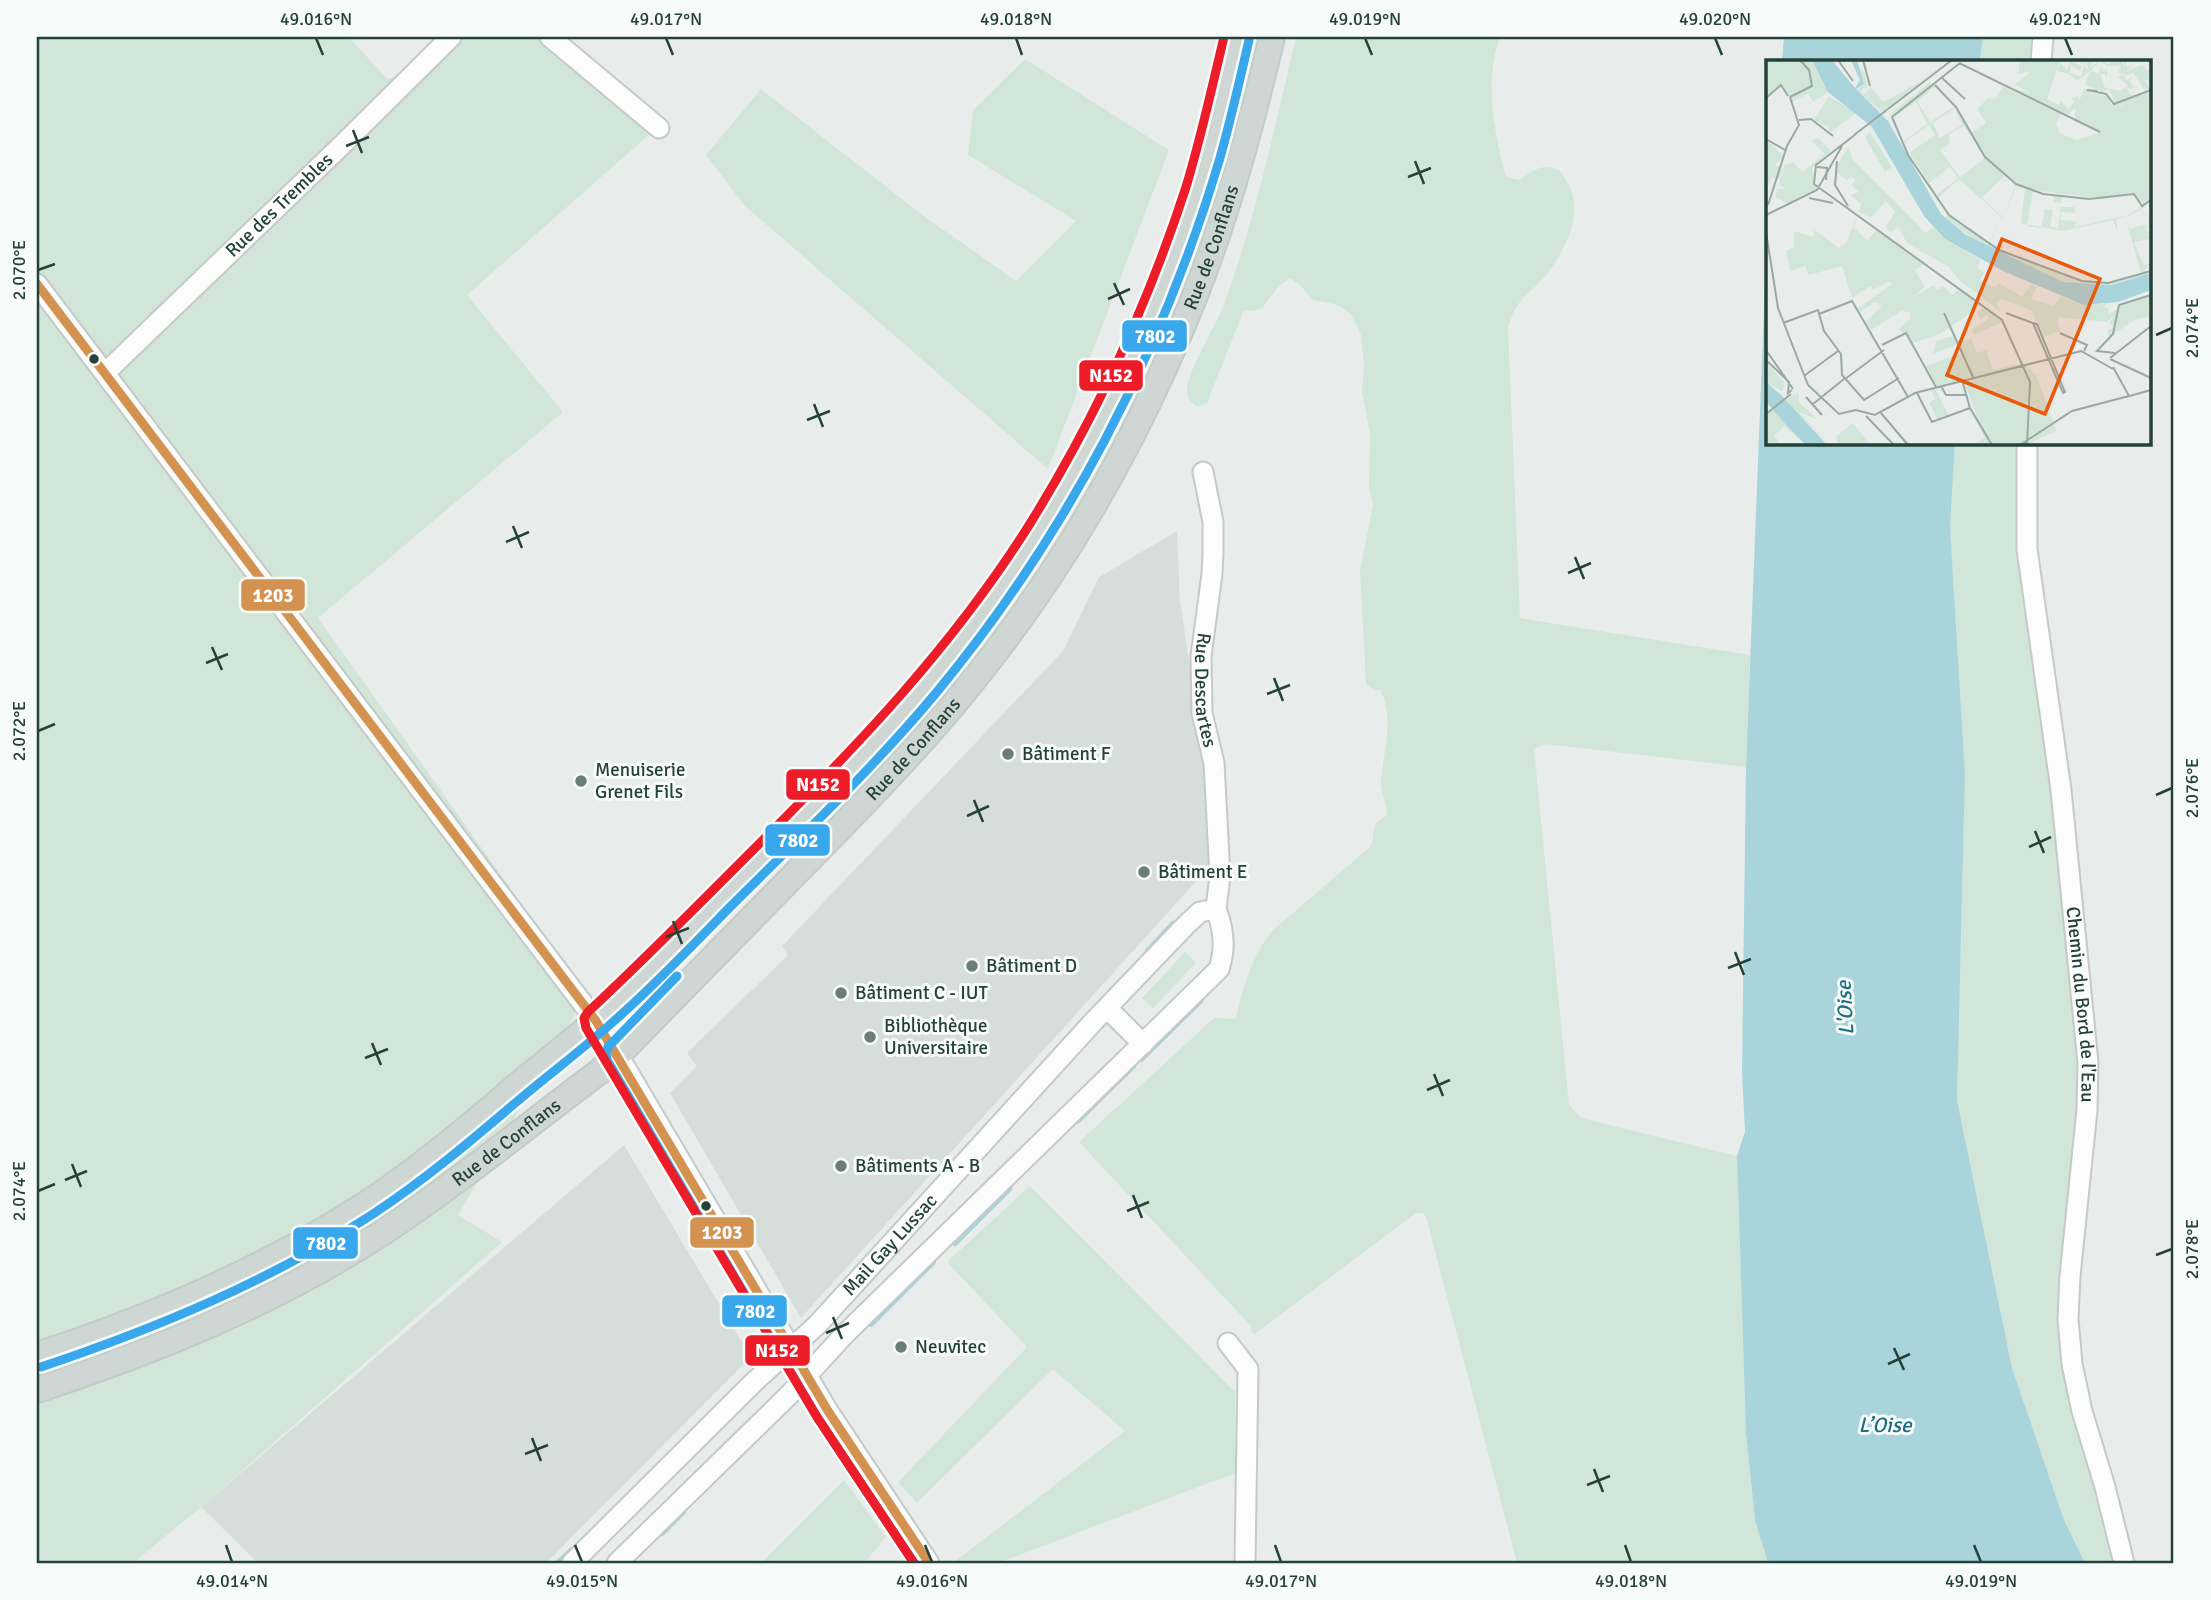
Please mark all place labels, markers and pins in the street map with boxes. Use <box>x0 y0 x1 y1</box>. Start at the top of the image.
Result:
unlabelled marker <box>87 352 101 366</box>
place label: Bâtiment F <box>1022 742 1111 766</box>
marker: Bâtiment F <box>1000 746 1016 762</box>
place label: Menuiserie Grenet Fils <box>595 758 686 804</box>
marker: Menuiserie Grenet Fils <box>573 773 589 789</box>
place label: Bâtiment E <box>1158 860 1247 884</box>
marker: Bâtiment E <box>1136 864 1152 880</box>
place label: Bâtiment D <box>986 954 1077 978</box>
marker: Bâtiment D <box>964 958 980 974</box>
place label: Bâtiment C - IUT <box>855 981 988 1005</box>
marker: Bâtiment C - IUT <box>833 985 849 1001</box>
place label: Bibliothèque Universitaire <box>884 1014 988 1060</box>
marker: Bibliothèque Universitaire <box>862 1029 878 1045</box>
place label: Bâtiments A - B <box>855 1154 980 1178</box>
marker: Bâtiments A - B <box>833 1158 849 1174</box>
unlabelled marker <box>699 1199 713 1213</box>
place label: Neuvitec <box>915 1335 986 1359</box>
marker: Neuvitec <box>893 1339 909 1355</box>

